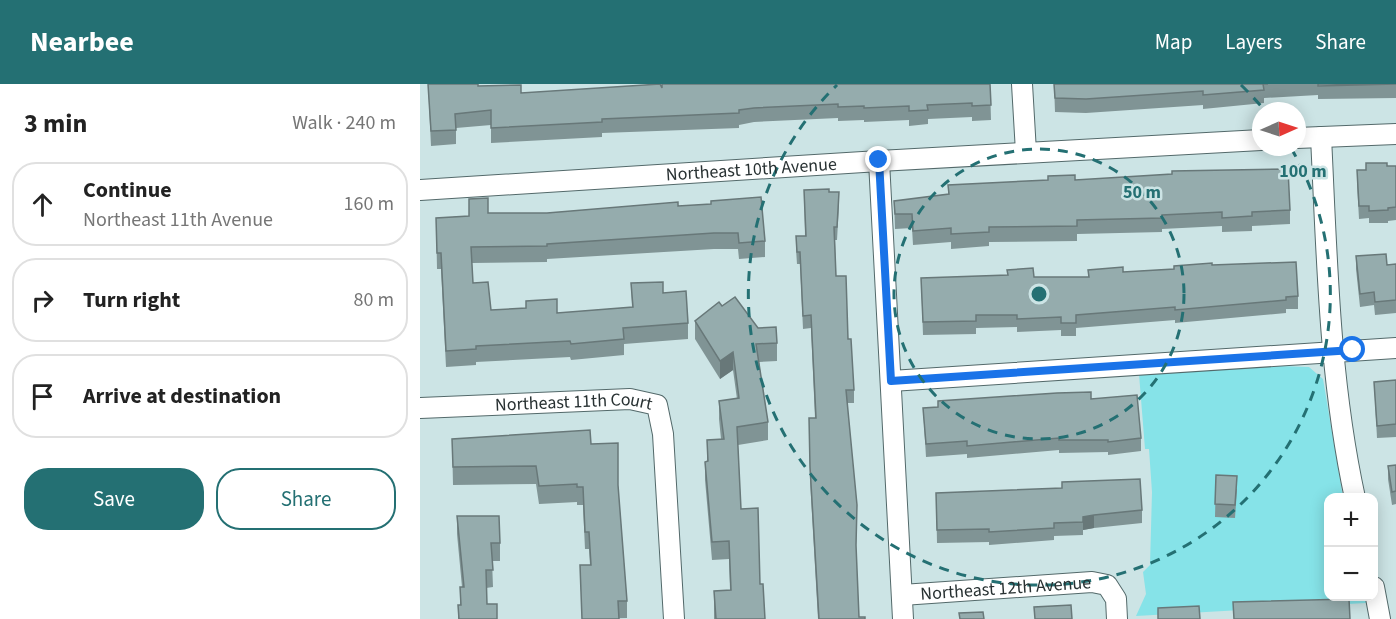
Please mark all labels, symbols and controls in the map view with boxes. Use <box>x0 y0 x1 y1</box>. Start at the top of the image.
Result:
text: Nearbee <box>30 22 134 62</box>
text: Map <box>1155 27 1192 57</box>
text: Layers <box>1225 27 1282 57</box>
text: Share <box>1315 27 1366 57</box>
north arrow <box>1252 102 1306 156</box>
text: 3 min <box>24 105 87 142</box>
text: Walk · 240 m <box>292 109 396 137</box>
route end <box>865 146 891 172</box>
street label: Northeast 10th Avenue <box>665 151 838 187</box>
text: 100 m <box>1279 159 1327 184</box>
text: Continue <box>83 174 172 206</box>
text: 50 m <box>1123 180 1161 205</box>
icon: ahead <box>26 188 59 221</box>
text: 160 m <box>344 190 394 218</box>
text: Northeast 11th Avenue <box>83 206 273 234</box>
icon: right <box>26 284 59 317</box>
text: Turn right <box>83 284 180 316</box>
centre of rings <box>1029 284 1049 304</box>
text: 80 m <box>354 286 394 314</box>
route start <box>1339 336 1365 362</box>
icon: arrive <box>26 380 59 413</box>
text: Arrive at destination <box>83 380 281 412</box>
street label: Northeast 11th Court <box>494 386 655 417</box>
button: Save <box>24 468 204 530</box>
button: Share <box>216 468 396 530</box>
map controls <box>1324 493 1378 601</box>
button: + <box>1324 493 1378 547</box>
button: − <box>1324 547 1378 601</box>
street label: Northeast 12th Avenue <box>920 570 1092 606</box>

